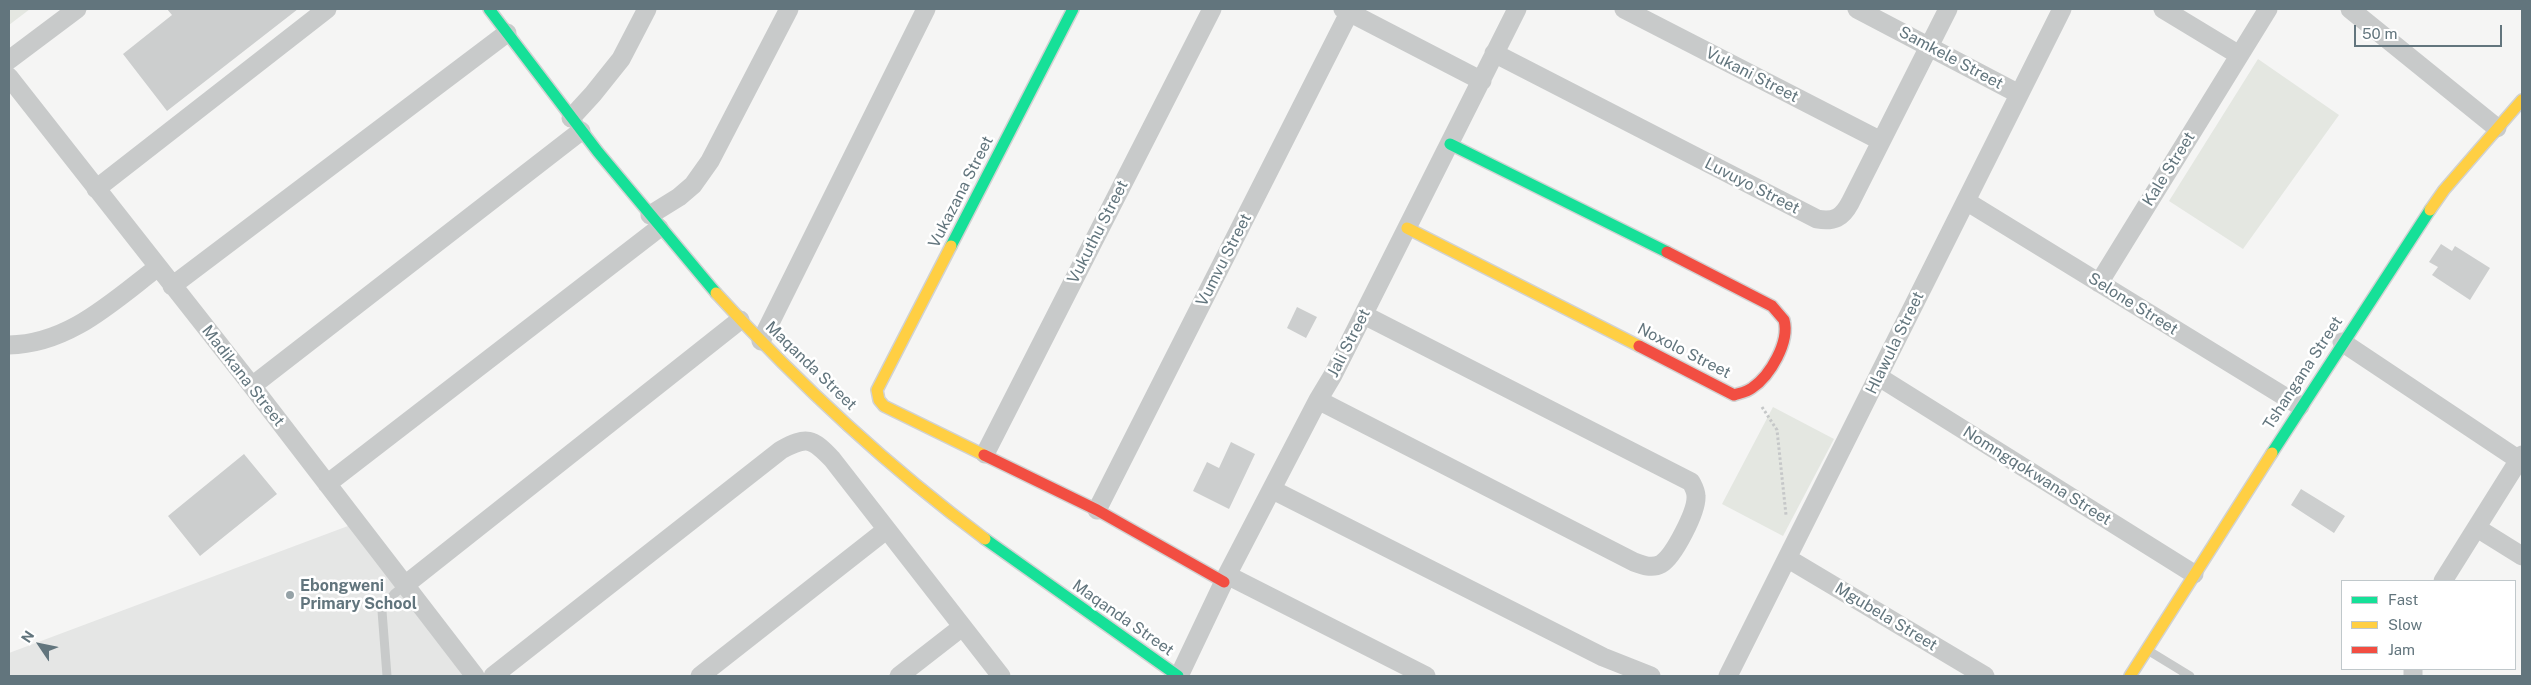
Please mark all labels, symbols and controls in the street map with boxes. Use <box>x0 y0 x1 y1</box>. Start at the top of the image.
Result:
scale bar <box>2356 15 2504 47</box>
street label: Samkele Street <box>1896 22 2006 94</box>
text: 50 m <box>2362 25 2397 42</box>
street label: Vukani Street <box>1702 43 1802 107</box>
street label: Kale Street <box>2139 128 2199 210</box>
street label: Vukazana Street <box>925 133 997 251</box>
street label: Luvuyo Street <box>1701 154 1803 218</box>
street label: Vukuthu Street <box>1064 177 1132 287</box>
street label: Vumvu Street <box>1192 210 1256 310</box>
street label: Selone Street <box>2085 269 2181 339</box>
street label: Hlawula Street <box>1862 289 1928 397</box>
street label: Jali Street <box>1324 305 1374 381</box>
street label: Tshangana Street <box>2259 313 2347 433</box>
street label: Maqanda Street <box>761 318 861 414</box>
street label: Noxolo Street <box>1634 319 1734 383</box>
street label: Madikana Street <box>198 322 288 430</box>
street label: Nomngqokwana Street <box>1959 422 2115 530</box>
place label: Ebongweni Primary School <box>300 576 417 614</box>
street label: Maqanda Street <box>1069 576 1177 660</box>
street label: Mgubela Street <box>1831 579 1941 655</box>
legend <box>2341 580 2516 670</box>
marker: Ebongweni Primary School <box>284 589 296 601</box>
text: Fast <box>2388 591 2418 608</box>
text: Slow <box>2388 616 2422 633</box>
north arrow <box>15 620 65 670</box>
text: N <box>18 628 37 646</box>
text: Jam <box>2388 641 2415 658</box>

